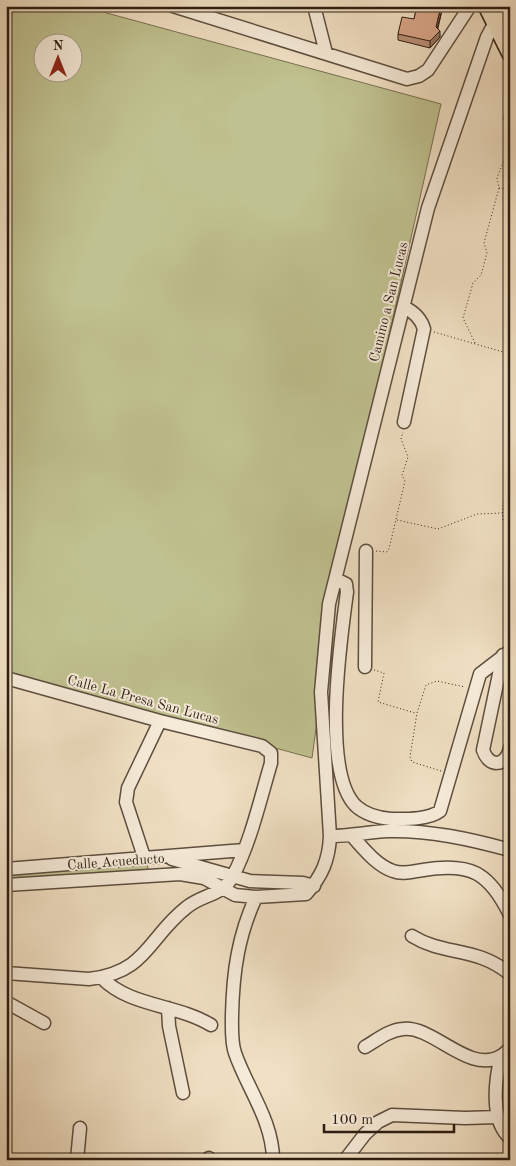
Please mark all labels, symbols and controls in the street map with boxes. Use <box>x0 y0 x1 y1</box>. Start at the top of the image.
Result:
north arrow <box>32 32 82 82</box>
text: N <box>53 39 64 53</box>
street label: Camino a San Lucas <box>367 240 411 364</box>
street label: Calle La Presa San Lucas <box>66 673 220 727</box>
street label: Calle Acueducto <box>67 852 165 872</box>
scale bar <box>324 1101 454 1133</box>
text: 100 m <box>331 1113 373 1128</box>

